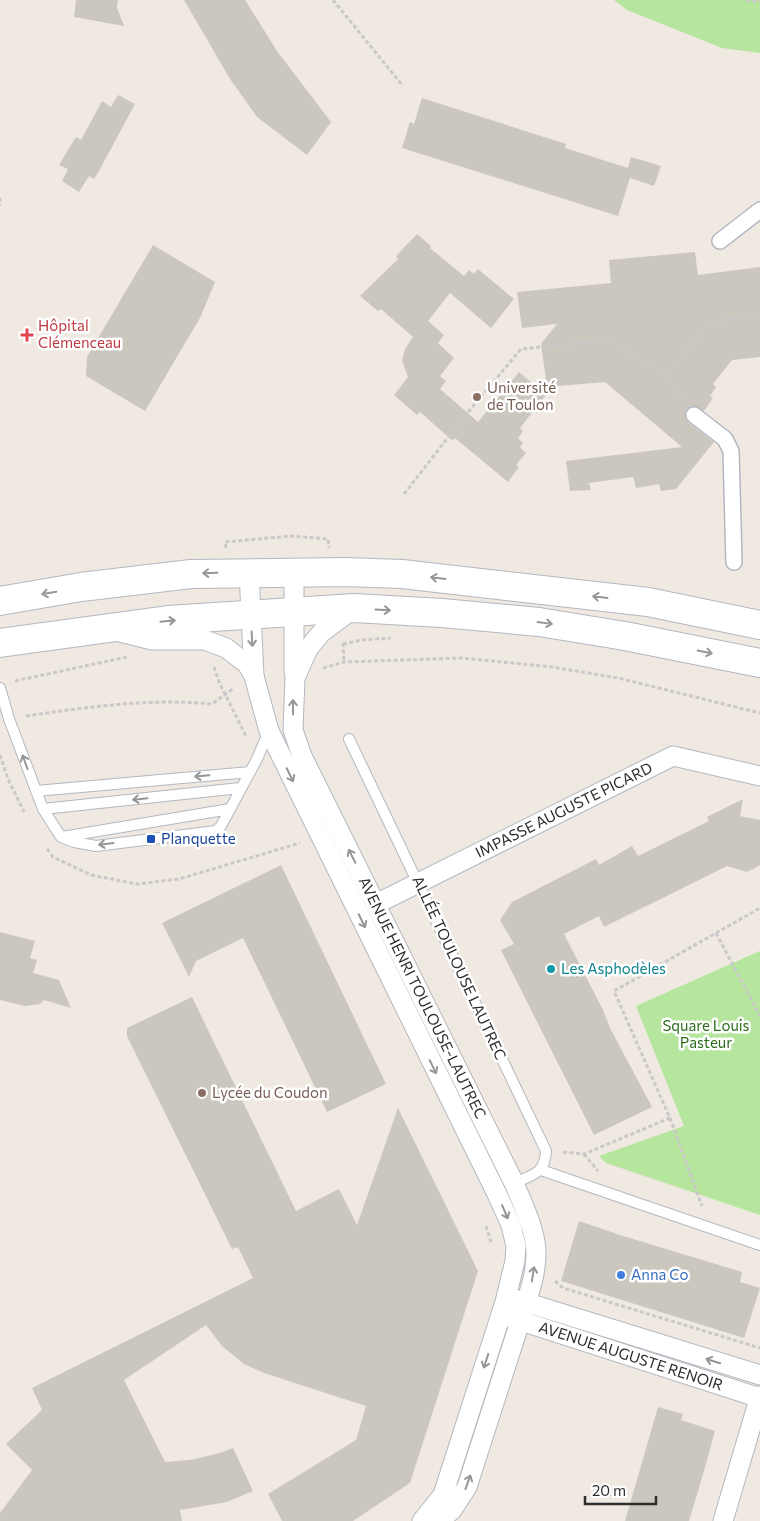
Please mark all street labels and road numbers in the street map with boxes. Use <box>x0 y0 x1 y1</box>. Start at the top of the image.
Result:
street label: IMPASSE AUGUSTE PICARD <box>472 758 655 861</box>
street label: ALLÉE TOULOUSE LAUTREC <box>409 872 511 1062</box>
street label: AVENUE HENRI TOULOUSE-LAUTREC <box>355 874 491 1121</box>
street label: AVENUE AUGUSTE RENOIR <box>537 1317 725 1393</box>

